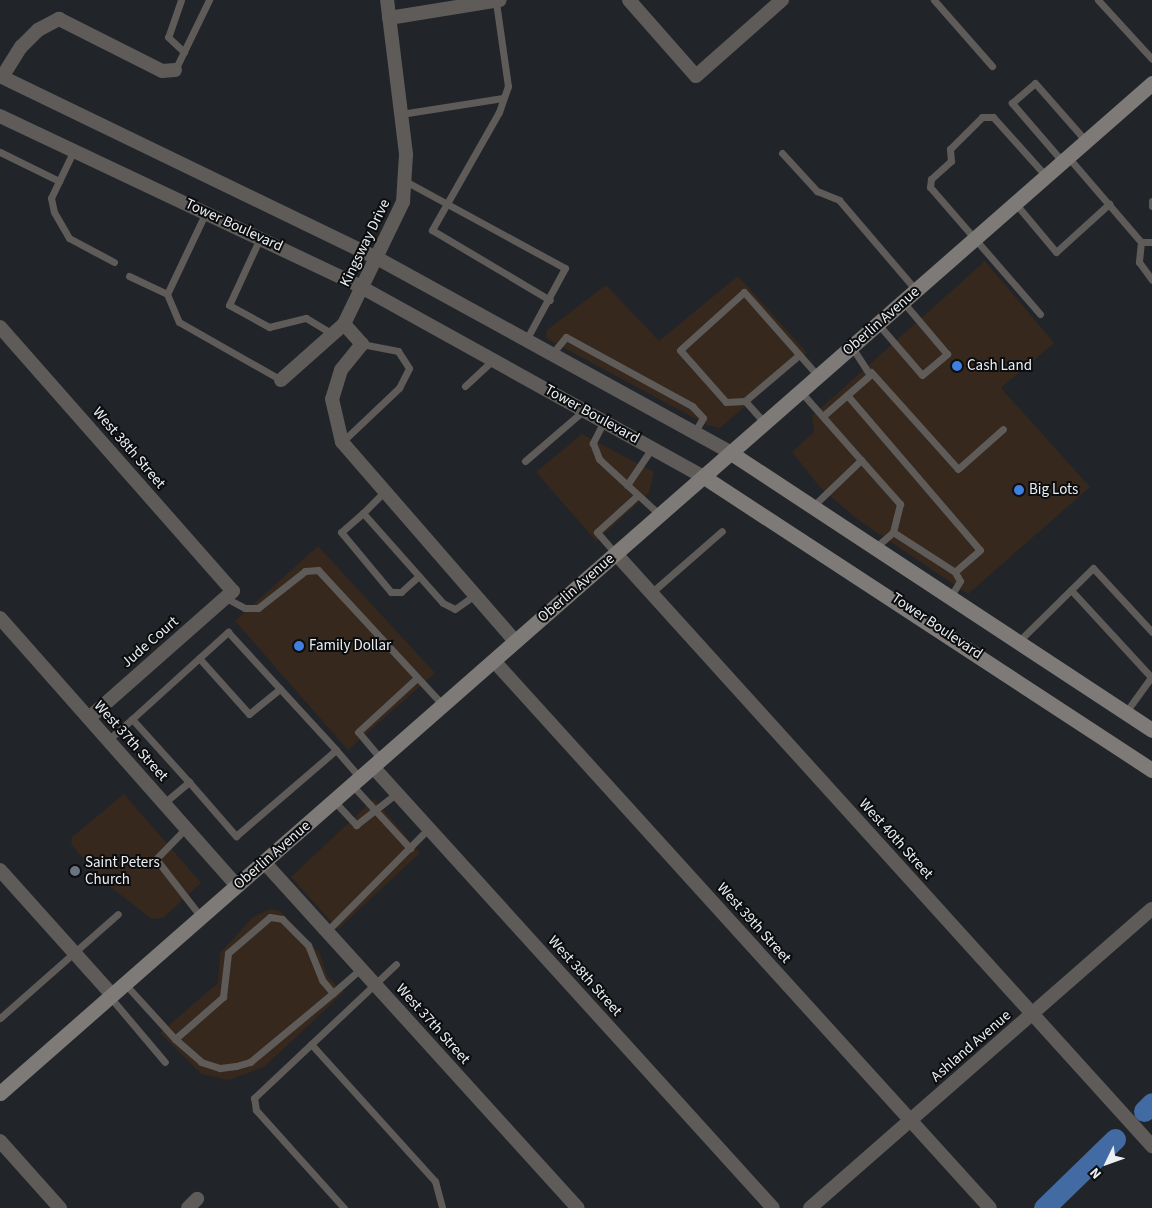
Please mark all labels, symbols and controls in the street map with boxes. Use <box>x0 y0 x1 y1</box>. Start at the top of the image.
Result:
street label: Tower Boulevard <box>182 195 286 255</box>
street label: Kingsway Drive <box>336 196 394 290</box>
street label: Oberlin Avenue <box>839 283 923 359</box>
place label: Cash Land <box>967 357 1032 375</box>
marker: Cash Land <box>951 360 963 372</box>
street label: Tower Boulevard <box>541 381 643 447</box>
street label: West 38th Street <box>89 404 169 492</box>
place label: Big Lots <box>1029 481 1078 499</box>
marker: Big Lots <box>1013 484 1025 496</box>
street label: Oberlin Avenue <box>534 550 618 626</box>
street label: Tower Boulevard <box>888 589 986 663</box>
street label: Jude Court <box>118 612 182 672</box>
place label: Family Dollar <box>309 637 391 655</box>
marker: Family Dollar <box>293 640 305 652</box>
street label: West 37th Street <box>90 697 172 785</box>
street label: West 40th Street <box>855 795 937 883</box>
street label: Oberlin Avenue <box>230 817 314 893</box>
place label: Saint Peters Church <box>85 853 160 888</box>
marker: Saint Peters Church <box>69 865 81 877</box>
street label: West 39th Street <box>713 879 795 967</box>
street label: West 38th Street <box>544 932 626 1020</box>
street label: West 37th Street <box>392 980 474 1068</box>
street label: Ashland Avenue <box>927 1006 1015 1086</box>
north arrow <box>1082 1138 1132 1188</box>
text: N <box>1085 1163 1106 1183</box>

